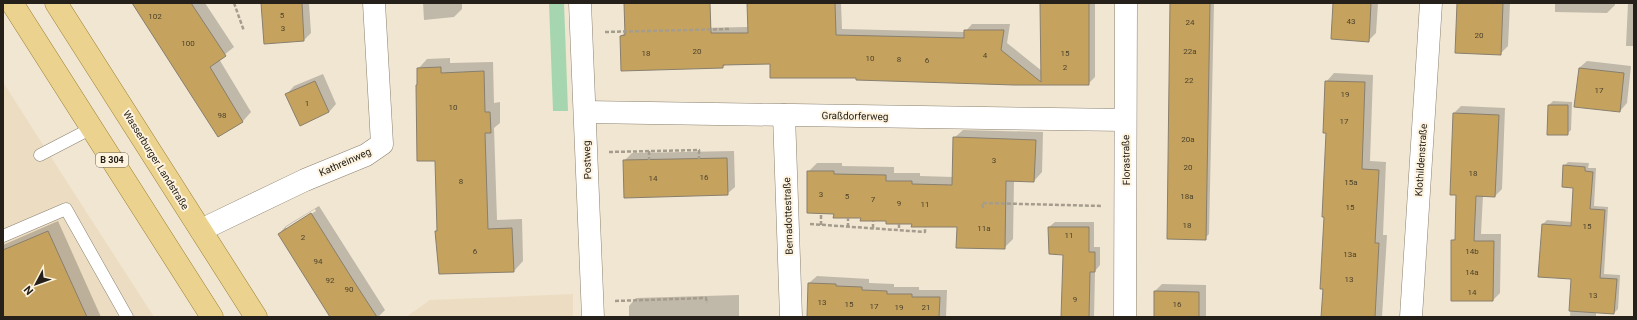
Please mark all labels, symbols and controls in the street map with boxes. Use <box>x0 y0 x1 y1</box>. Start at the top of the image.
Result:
house number: 5 <box>280 11 285 20</box>
house number: 102 <box>148 12 162 21</box>
house number: 43 <box>1347 17 1356 26</box>
house number: 24 <box>1186 18 1195 27</box>
house number: 3 <box>281 24 285 33</box>
house number: 20 <box>1475 31 1484 40</box>
house number: 100 <box>181 39 195 48</box>
house number: 20 <box>693 47 702 56</box>
house number: 22a <box>1183 47 1197 56</box>
house number: 18 <box>642 49 651 58</box>
house number: 15 <box>1061 49 1070 58</box>
house number: 4 <box>983 51 988 60</box>
house number: 10 <box>866 54 875 63</box>
house number: 8 <box>897 55 902 64</box>
house number: 6 <box>925 56 930 65</box>
house number: 2 <box>1063 63 1068 72</box>
house number: 22 <box>1185 76 1194 85</box>
house number: 17 <box>1595 86 1604 95</box>
house number: 19 <box>1341 90 1350 99</box>
house number: 1 <box>305 99 309 108</box>
house number: 10 <box>449 103 458 112</box>
street label: Wasserburger Landstraße <box>121 108 191 212</box>
street label: Graßdorferweg <box>822 110 888 122</box>
house number: 98 <box>218 111 227 120</box>
house number: 17 <box>1340 117 1349 126</box>
street label: Klothildenstraße <box>1413 123 1429 197</box>
street label: Florastraße <box>1120 135 1132 185</box>
house number: 20a <box>1181 135 1195 144</box>
street label: Postweg <box>581 140 593 180</box>
street label: Kathreinweg <box>317 146 373 178</box>
road number: B 304 <box>96 153 128 167</box>
house number: 3 <box>992 156 996 165</box>
house number: 20 <box>1184 163 1193 172</box>
house number: 18 <box>1469 169 1478 178</box>
house number: 16 <box>700 173 709 182</box>
house number: 14 <box>649 174 658 183</box>
house number: 8 <box>459 177 464 186</box>
street label: Bernadottestraße <box>781 177 795 255</box>
house number: 15a <box>1344 178 1358 187</box>
house number: 3 <box>819 190 823 199</box>
house number: 5 <box>845 192 850 201</box>
house number: 18a <box>1180 192 1194 201</box>
house number: 7 <box>871 195 876 204</box>
house number: 9 <box>897 199 901 208</box>
house number: 11 <box>921 200 930 209</box>
house number: 15 <box>1346 203 1355 212</box>
house number: 18 <box>1183 221 1192 230</box>
house number: 15 <box>1583 222 1592 231</box>
house number: 11a <box>977 224 991 233</box>
house number: 11 <box>1065 231 1074 240</box>
house number: 2 <box>301 233 306 242</box>
house number: 6 <box>473 247 478 256</box>
house number: 14b <box>1465 247 1479 256</box>
house number: 13a <box>1343 250 1357 259</box>
house number: 94 <box>314 257 323 266</box>
north arrow <box>16 264 56 304</box>
house number: 14a <box>1465 268 1479 277</box>
house number: 13 <box>1345 275 1354 284</box>
house number: 92 <box>326 276 335 285</box>
text: N <box>21 283 36 297</box>
house number: 90 <box>345 285 354 294</box>
house number: 14 <box>1468 288 1477 297</box>
house number: 13 <box>1589 291 1598 300</box>
house number: 9 <box>1073 295 1077 304</box>
house number: 13 <box>818 298 827 307</box>
house number: 15 <box>845 300 854 309</box>
house number: 16 <box>1173 300 1182 309</box>
house number: 17 <box>870 302 879 311</box>
house number: 19 <box>895 303 904 312</box>
house number: 21 <box>922 303 931 312</box>

